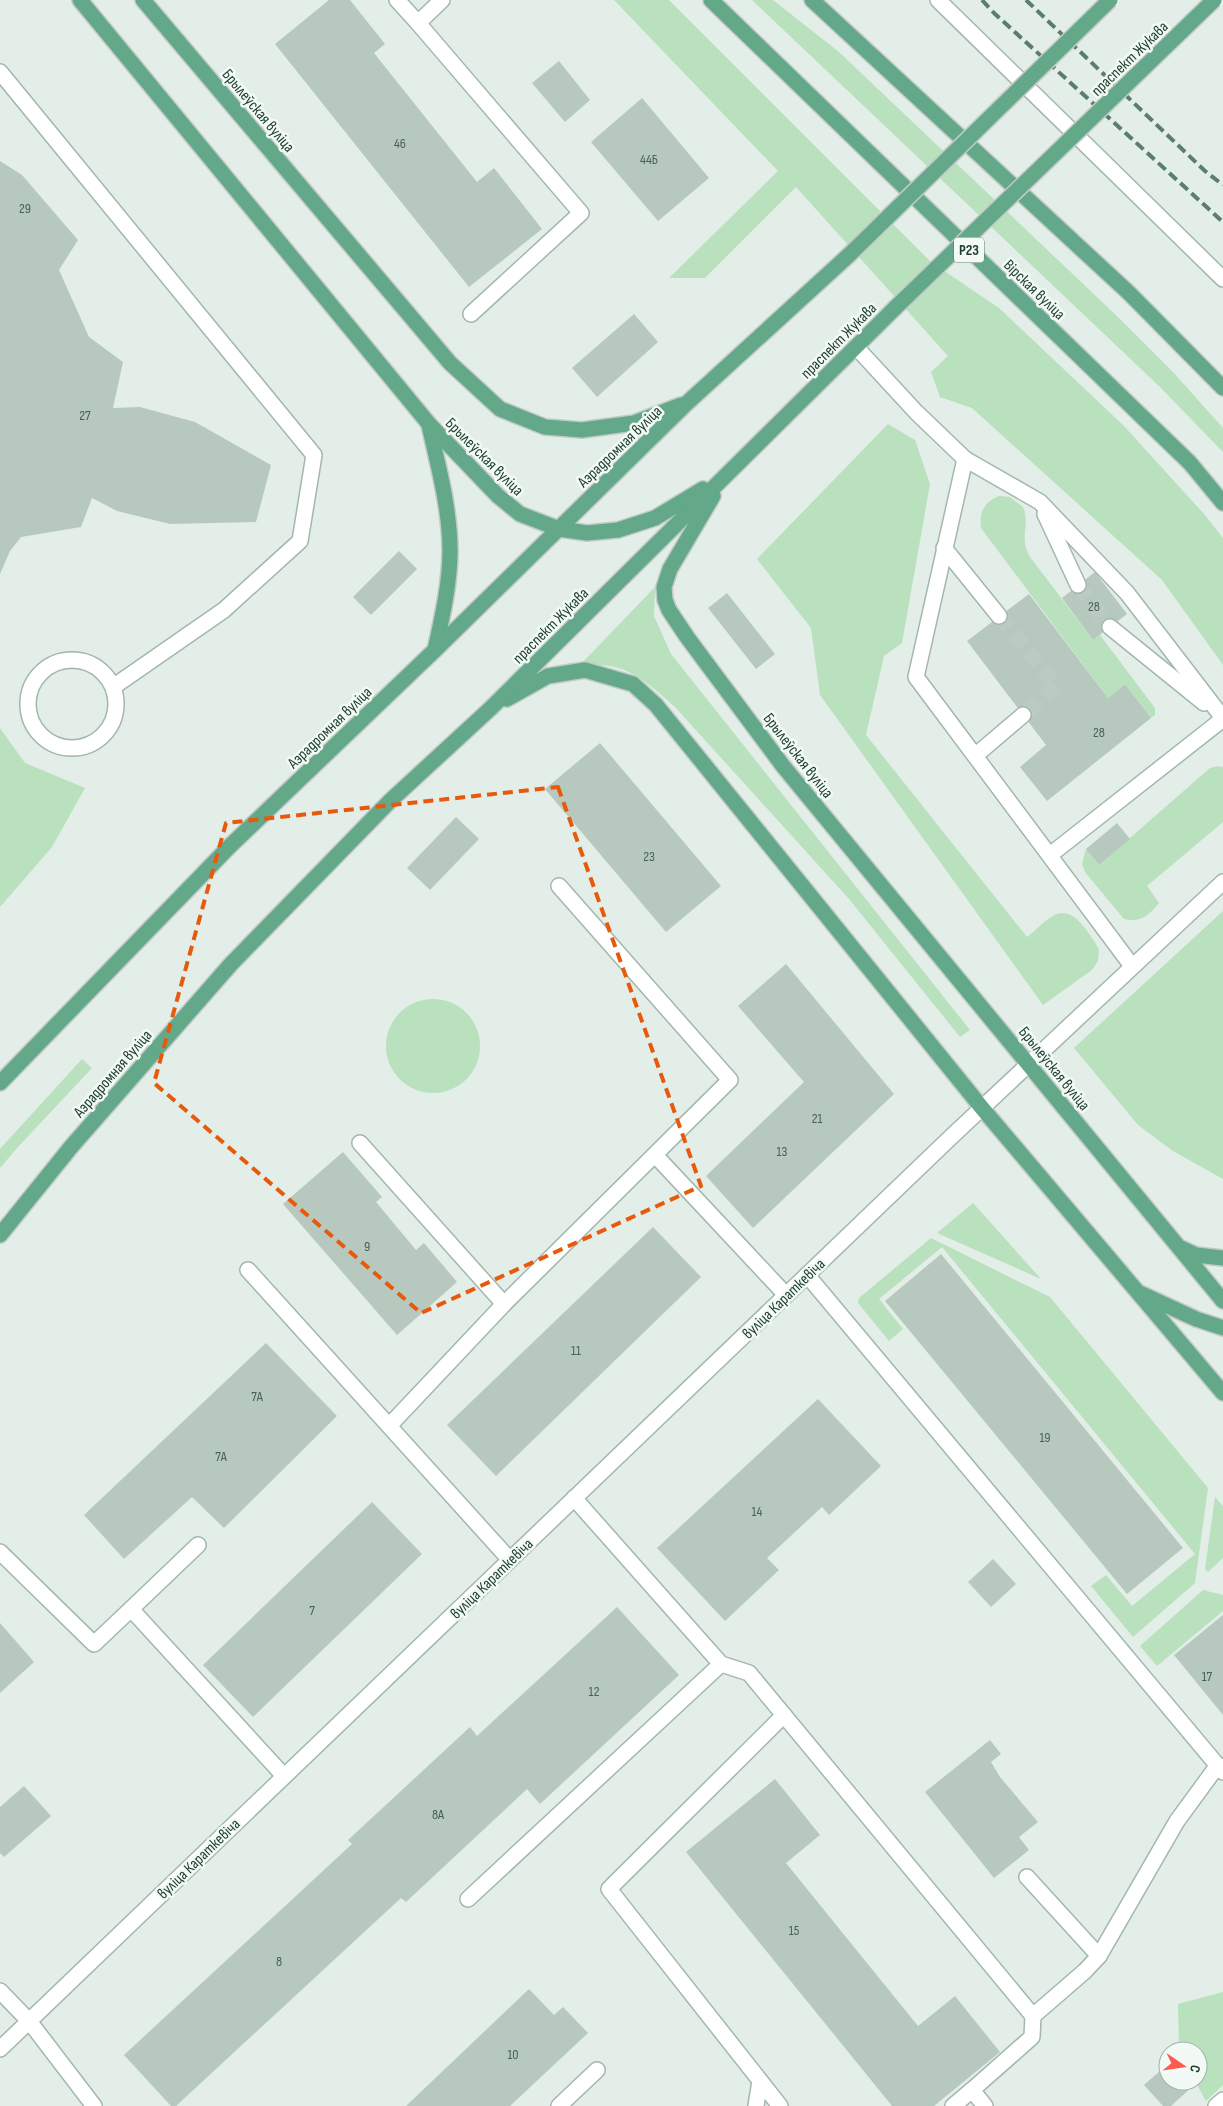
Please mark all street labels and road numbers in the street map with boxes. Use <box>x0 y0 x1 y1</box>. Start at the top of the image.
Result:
street label: праспект Жукава <box>1088 18 1172 100</box>
street label: Брылеўская вуліца <box>218 66 298 156</box>
road number: Р23 <box>954 238 984 262</box>
street label: Вірская вуліца <box>999 256 1069 324</box>
street label: праспект Жукава <box>797 299 881 383</box>
street label: Аэрадромная вуліца <box>573 402 666 493</box>
street label: Брылеўская вуліца <box>441 414 527 500</box>
street label: праспект Жукава <box>509 584 593 668</box>
street label: Аэрадромная вуліца <box>283 683 376 774</box>
street label: Брылеўская вуліца <box>759 710 837 802</box>
street label: Брылеўская вуліца <box>1014 1023 1093 1115</box>
street label: Аэрадромная вуліца <box>69 1026 156 1122</box>
street label: вуліца Караткевіча <box>739 1255 829 1343</box>
street label: вуліца Караткевіча <box>447 1535 537 1623</box>
street label: вуліца Караткевіча <box>154 1815 244 1903</box>

